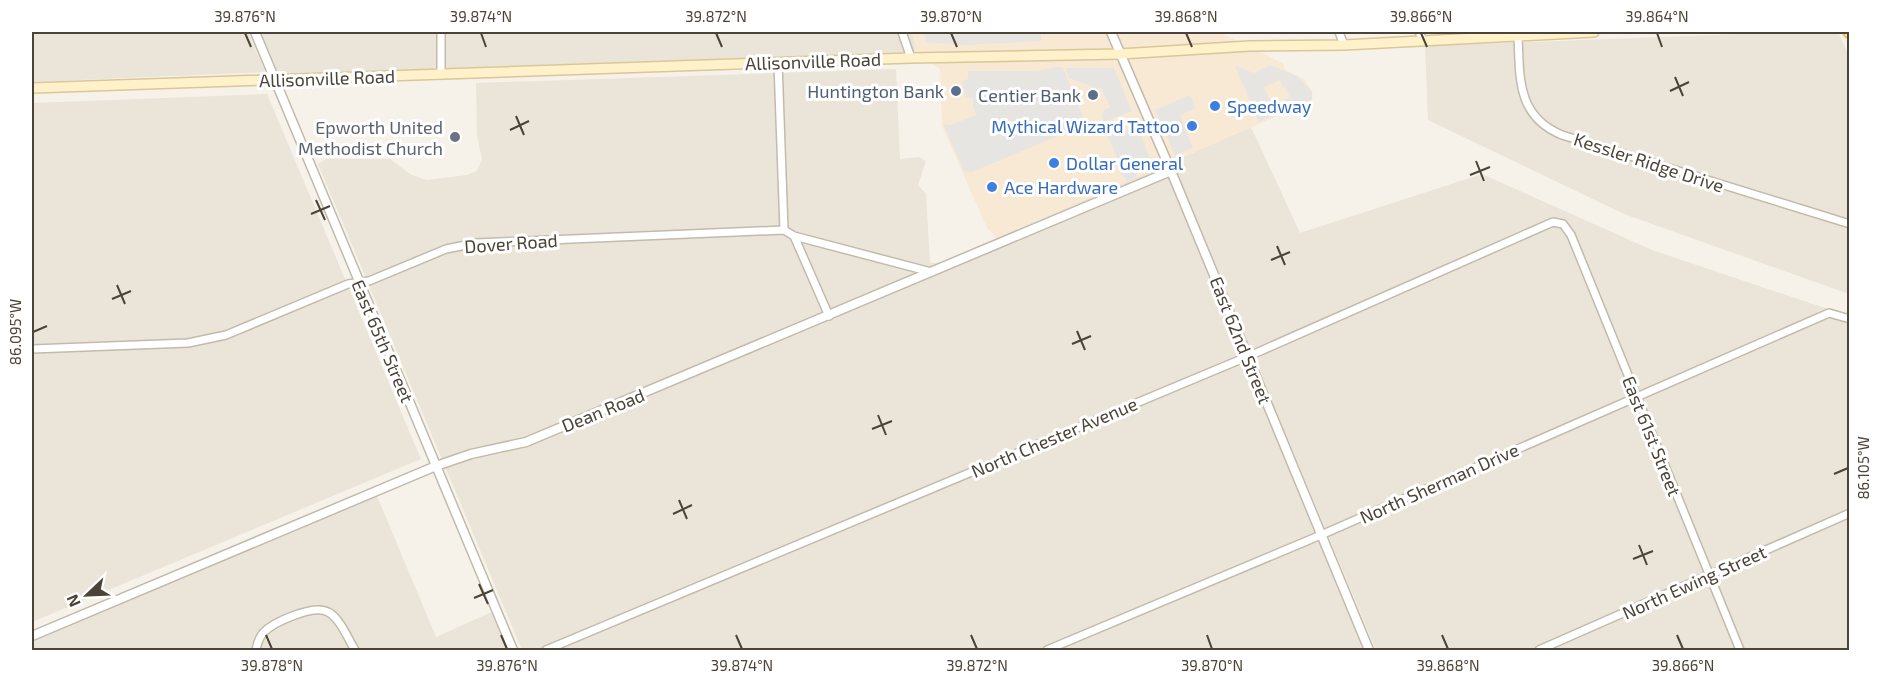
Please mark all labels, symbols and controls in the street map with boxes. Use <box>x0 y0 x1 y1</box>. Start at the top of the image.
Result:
text: 39.876°N <box>214 7 276 25</box>
text: 39.874°N <box>450 7 512 25</box>
text: 39.872°N <box>685 7 747 25</box>
text: 39.870°N <box>920 7 982 25</box>
text: 39.868°N <box>1154 7 1218 25</box>
text: 39.866°N <box>1390 7 1452 25</box>
text: 39.864°N <box>1625 7 1689 25</box>
street label: Allisonville Road <box>745 48 881 74</box>
street label: Allisonville Road <box>259 65 395 91</box>
place label: Huntington Bank <box>807 80 944 102</box>
marker: Huntington Bank <box>949 84 963 98</box>
place label: Centier Bank <box>978 84 1081 106</box>
marker: Centier Bank <box>1086 88 1100 102</box>
place label: Speedway <box>1227 95 1312 117</box>
marker: Speedway <box>1208 99 1222 113</box>
place label: Mythical Wizard Tattoo <box>991 115 1180 137</box>
place label: Epworth United Methodist Church <box>298 116 443 159</box>
marker: Mythical Wizard Tattoo <box>1185 119 1199 133</box>
street label: Kessler Ridge Drive <box>1571 127 1727 197</box>
marker: Epworth United Methodist Church <box>448 130 462 144</box>
place label: Dollar General <box>1066 152 1184 174</box>
marker: Dollar General <box>1047 156 1061 170</box>
place label: Ace Hardware <box>1004 176 1118 198</box>
marker: Ace Hardware <box>985 180 999 194</box>
street label: Dover Road <box>464 229 558 257</box>
street label: East 62nd Street <box>1205 273 1277 407</box>
street label: East 65th Street <box>347 276 419 406</box>
text: 86.095°W <box>6 299 24 365</box>
street label: East 61st Street <box>1618 373 1686 499</box>
street label: Dean Road <box>558 383 648 437</box>
street label: North Chester Avenue <box>968 392 1140 482</box>
text: 86.105°W <box>1854 436 1872 500</box>
street label: North Sherman Drive <box>1356 438 1522 528</box>
street label: North Ewing Street <box>1619 540 1770 624</box>
north arrow <box>57 565 117 625</box>
text: N <box>62 592 84 610</box>
text: 39.878°N <box>241 656 303 674</box>
text: 39.876°N <box>476 656 538 674</box>
text: 39.874°N <box>711 656 773 674</box>
text: 39.872°N <box>946 656 1008 674</box>
text: 39.870°N <box>1181 656 1243 674</box>
text: 39.868°N <box>1416 656 1480 674</box>
text: 39.866°N <box>1652 656 1714 674</box>

